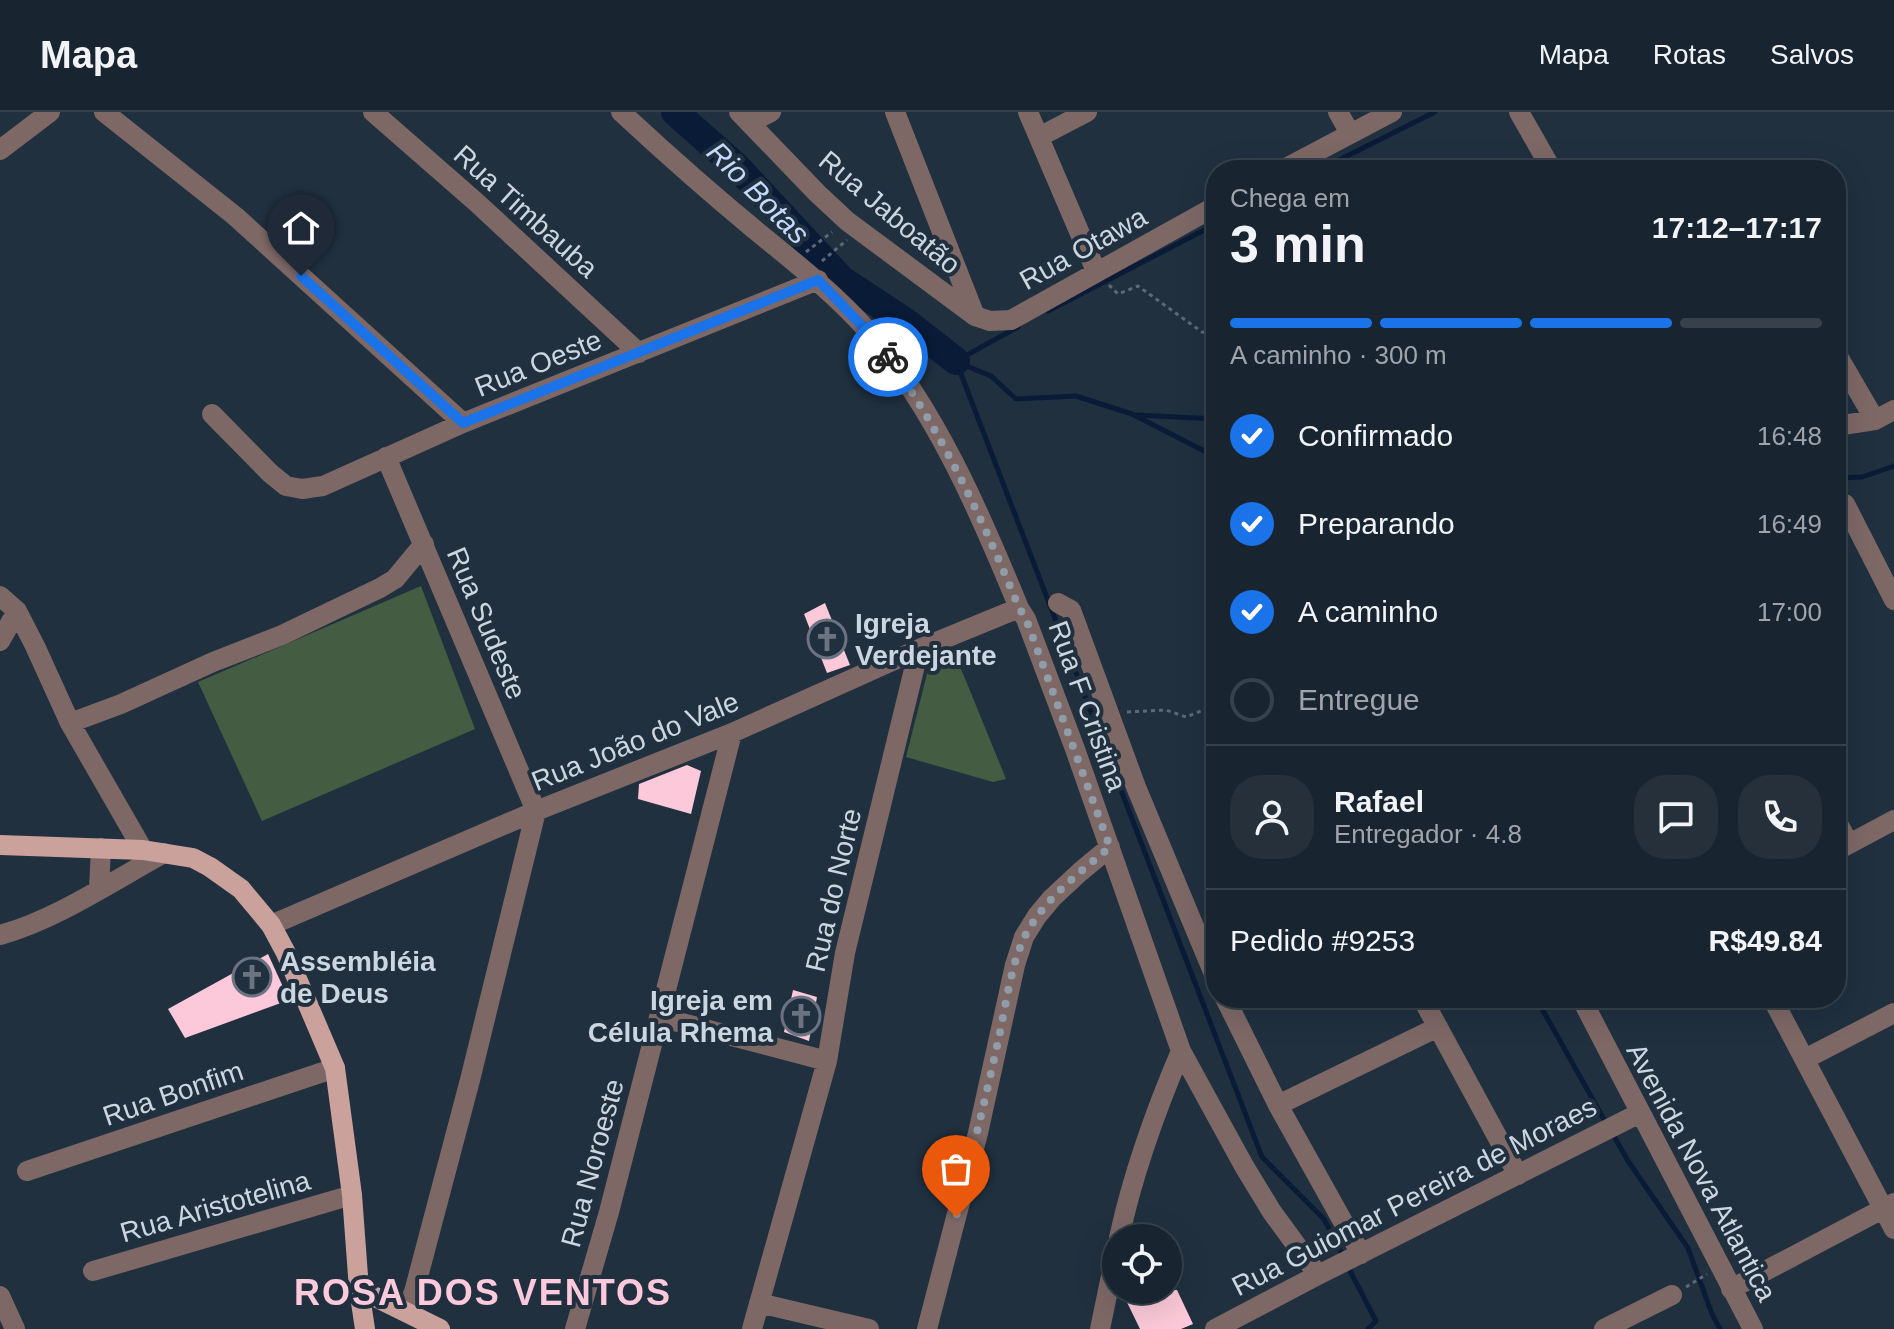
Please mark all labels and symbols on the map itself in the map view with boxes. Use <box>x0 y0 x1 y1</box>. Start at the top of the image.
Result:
water label: Rio Botas <box>701 135 816 250</box>
street label: Rua Timbauba <box>448 139 604 284</box>
street label: Rua Jaboatão <box>813 144 966 280</box>
pin <box>267 194 335 276</box>
street label: Rua Otawa <box>1014 201 1152 296</box>
courier <box>848 317 928 397</box>
street label: Rua Oeste <box>470 324 606 403</box>
street label: Rua Sudeste <box>441 543 532 704</box>
place label: Igreja Verdejante <box>855 608 997 671</box>
street label: Rua F Cristina <box>1042 617 1133 796</box>
church icon: Igreja Verdejante <box>806 618 848 660</box>
street label: Rua João do Vale <box>527 686 743 797</box>
street label: Rua do Norte <box>800 805 867 975</box>
place label: Assembléia de Deus <box>280 946 436 1009</box>
church icon: Assembléia de Deus <box>231 956 273 998</box>
place label: Igreja em Célula Rhema <box>588 985 773 1048</box>
church icon: Igreja em Célula Rhema <box>780 995 822 1037</box>
street label: Avenida Nova Atlantica <box>1620 1038 1783 1307</box>
street label: Rua Bonfim <box>99 1055 247 1132</box>
street label: Rua Noroeste <box>555 1076 630 1251</box>
street label: Rua Guiomar Pereira de Moraes <box>1227 1091 1602 1302</box>
pin <box>922 1135 990 1217</box>
street label: Rua Aristotelina <box>117 1164 314 1248</box>
district label: ROSA DOS VENTOS <box>294 1272 672 1313</box>

